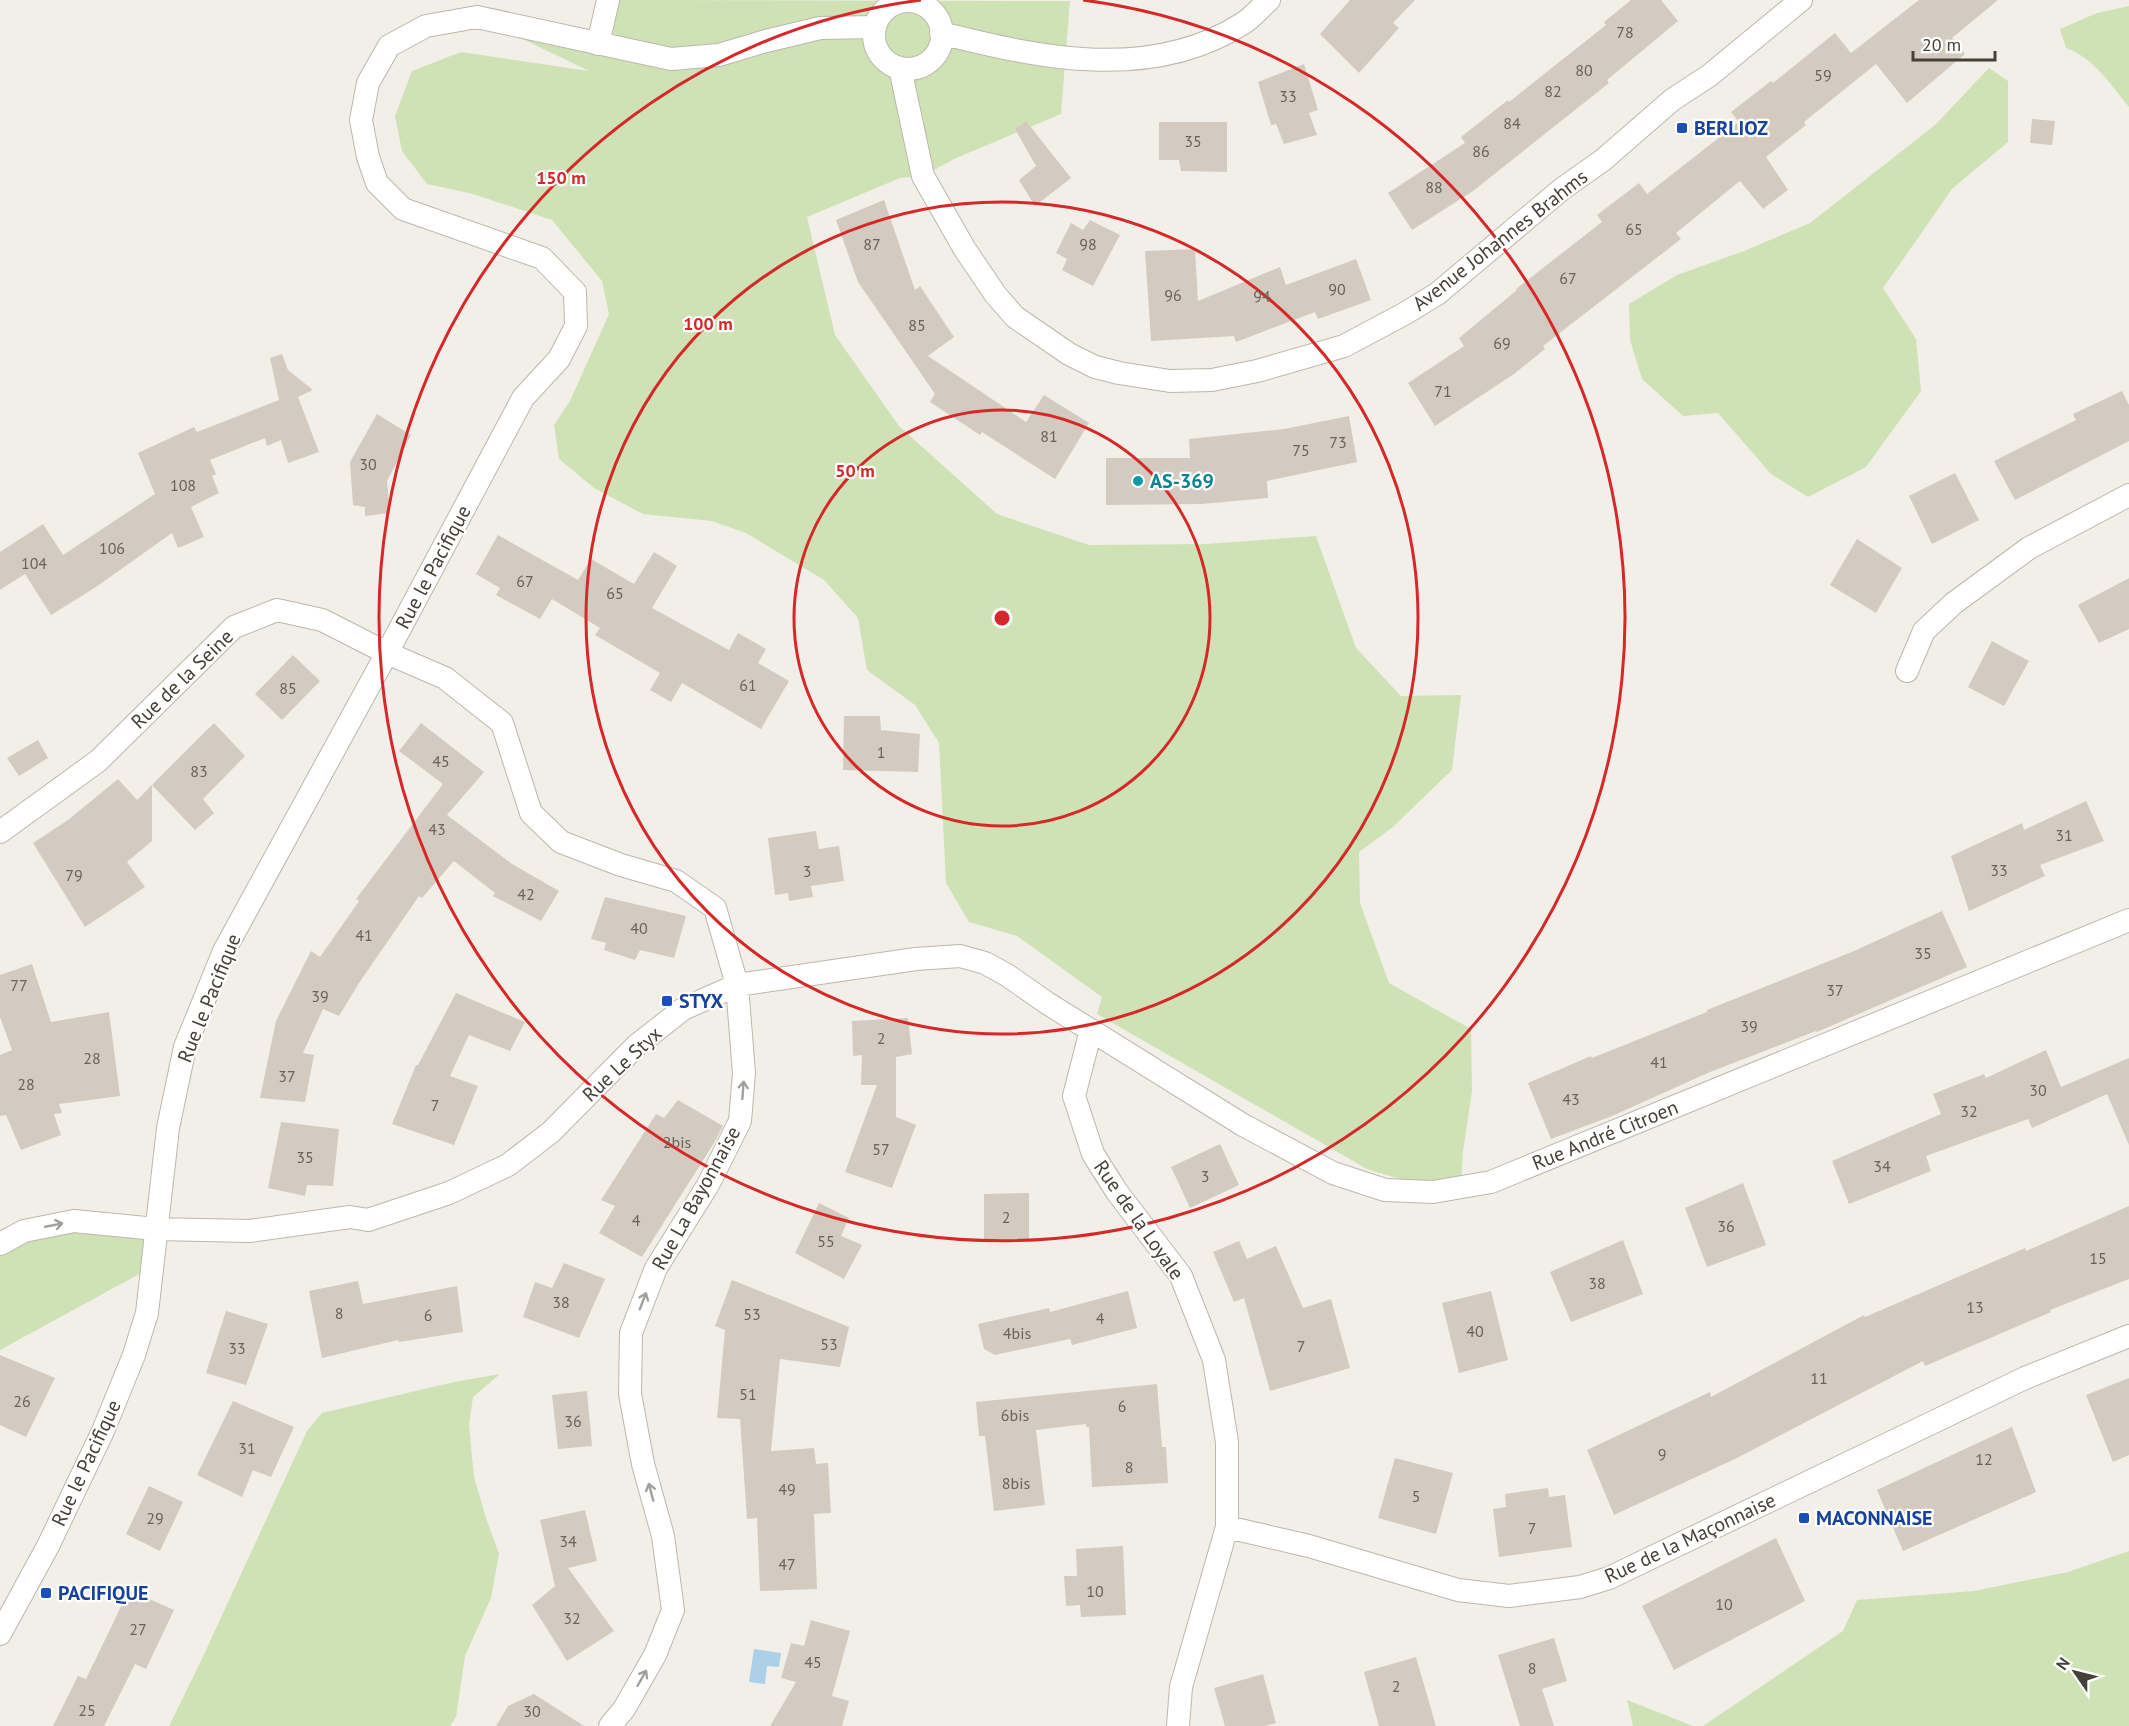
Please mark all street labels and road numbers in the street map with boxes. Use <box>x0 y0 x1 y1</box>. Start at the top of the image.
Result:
street label: Avenue Johannes Brahms <box>1407 164 1593 316</box>
street label: Rue le Pacifique <box>389 501 477 633</box>
street label: Rue de la Seine <box>125 624 239 734</box>
street label: Rue le Pacifique <box>171 930 247 1066</box>
street label: Rue Le Styx <box>577 1021 667 1107</box>
street label: Rue André Citroen <box>1528 1094 1682 1176</box>
street label: Rue La Bayonnaise <box>646 1122 746 1274</box>
street label: Rue de la Loyale <box>1088 1155 1190 1285</box>
street label: Rue le Pacifique <box>45 1396 127 1530</box>
street label: Rue de la Maçonnaise <box>1600 1487 1780 1589</box>

